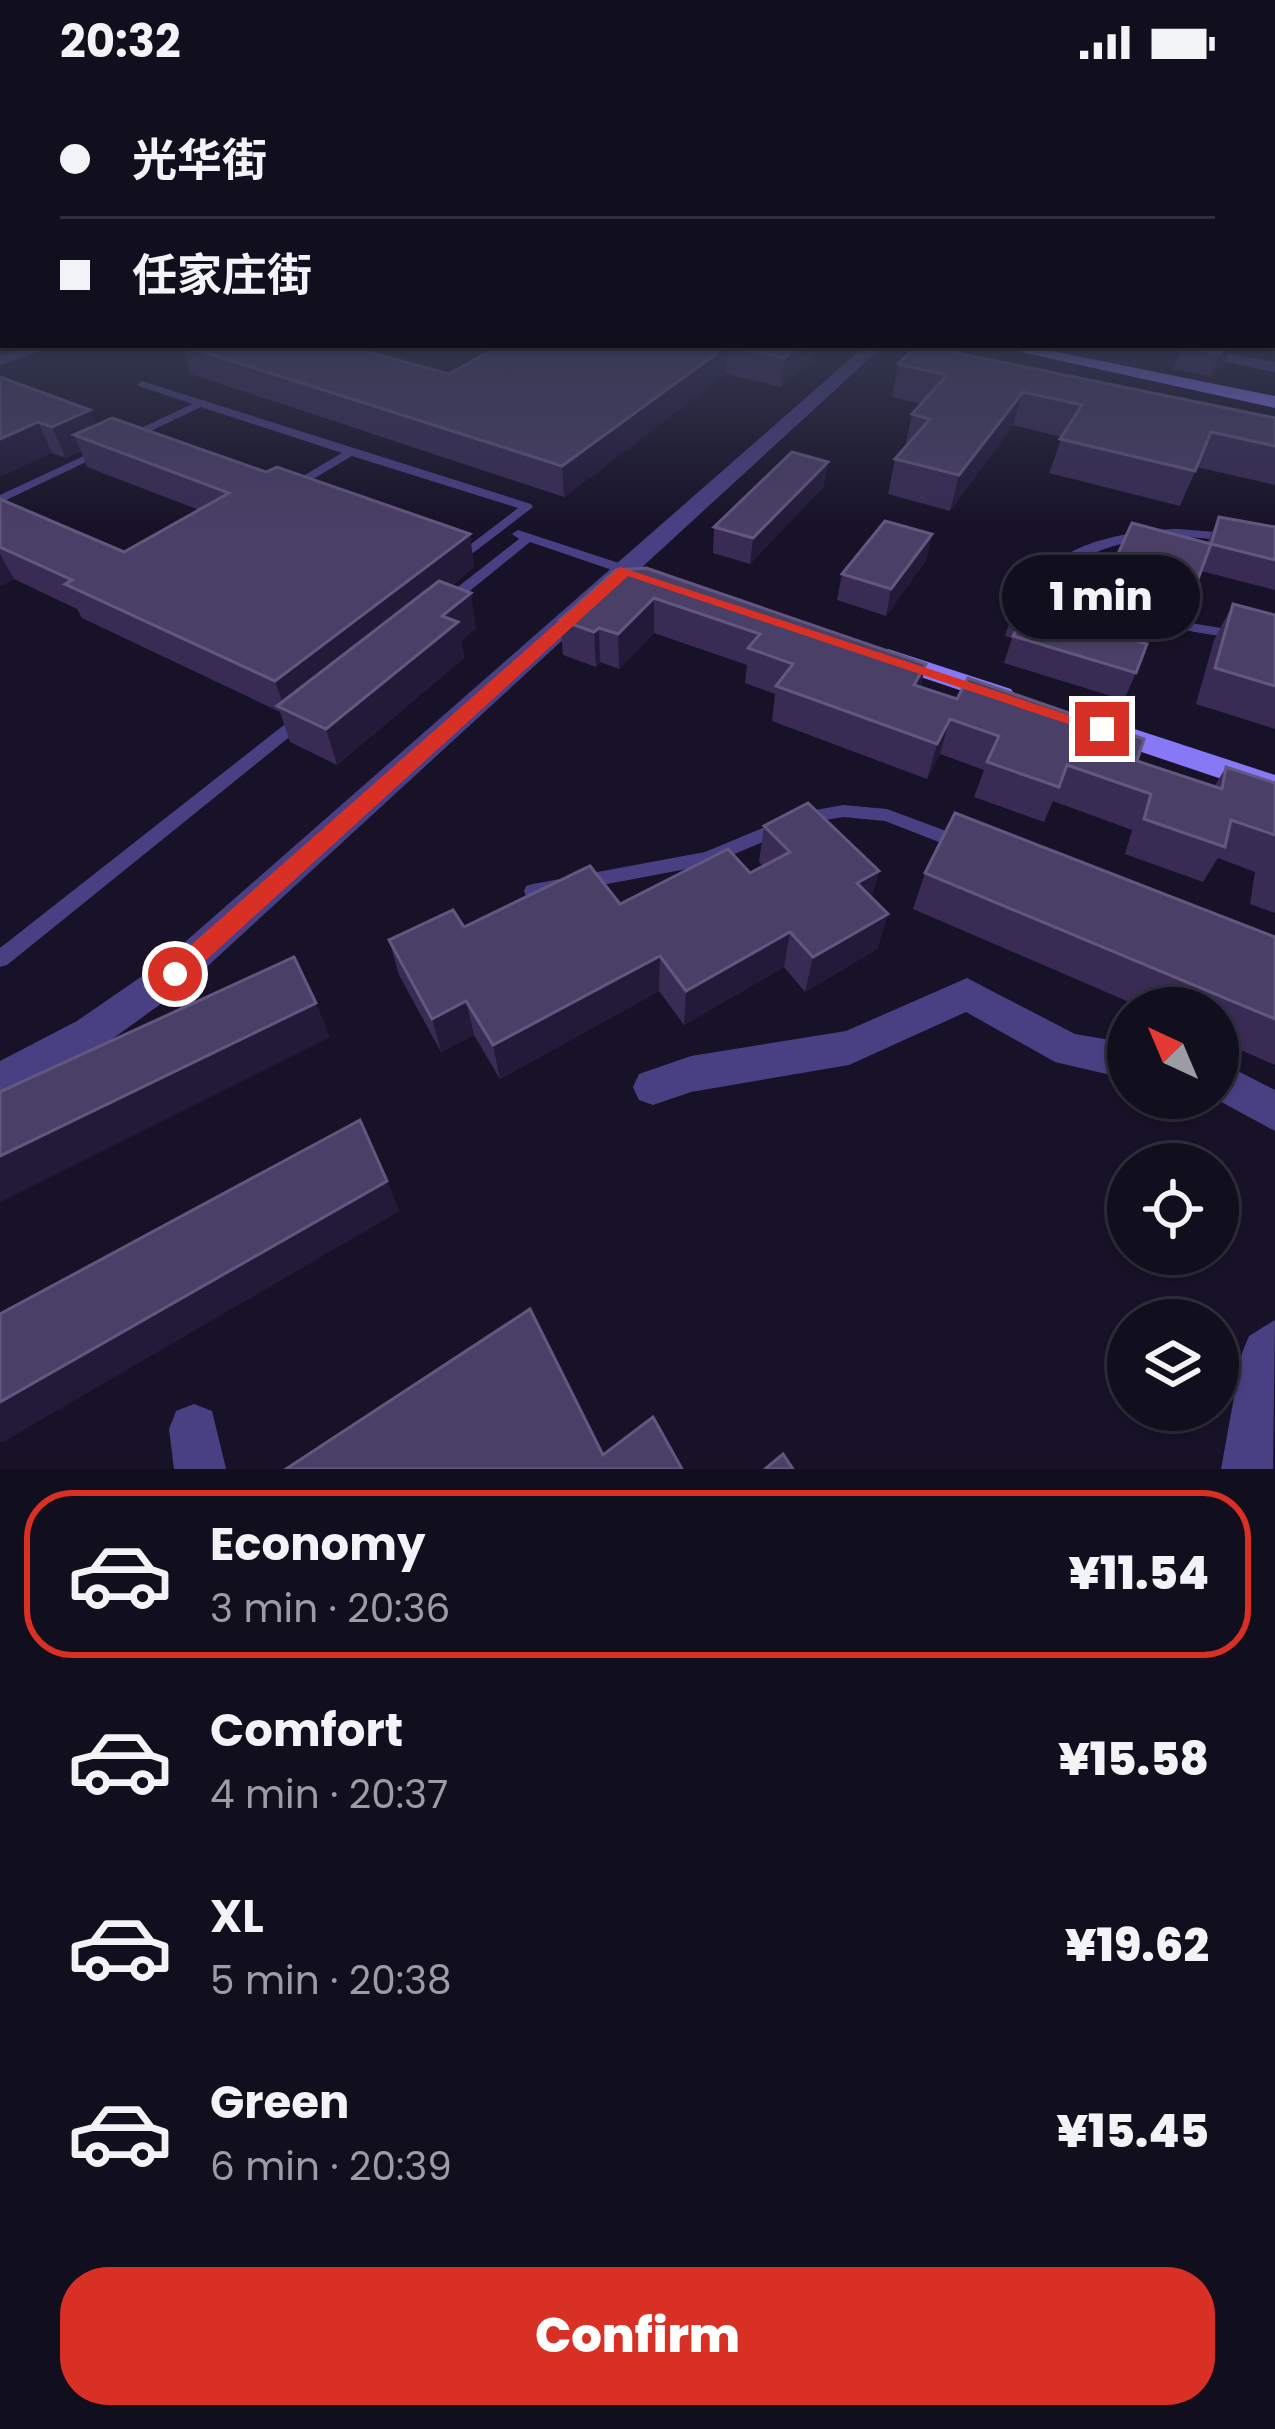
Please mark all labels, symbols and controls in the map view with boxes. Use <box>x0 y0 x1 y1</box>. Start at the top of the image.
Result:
text: 20:32 <box>60 10 181 73</box>
text: 光华街 <box>132 129 267 192</box>
text: 任家庄街 <box>132 244 312 307</box>
callout: 1 min <box>1003 555 1201 639</box>
text: 1 min <box>1050 569 1152 624</box>
route end <box>1075 702 1129 756</box>
route start <box>148 947 202 1001</box>
north arrow <box>1107 987 1239 1119</box>
map controls <box>1107 987 1239 1431</box>
button: locate <box>1107 1143 1239 1275</box>
button: layers <box>1107 1299 1239 1431</box>
text: Economy <box>210 1513 425 1576</box>
icon: car <box>66 1520 174 1628</box>
text: ¥11.54 <box>1069 1542 1209 1605</box>
text: 3 min · 20:36 <box>210 1581 450 1636</box>
text: Comfort <box>210 1699 403 1762</box>
icon: car <box>66 1706 174 1814</box>
text: ¥15.58 <box>1058 1728 1209 1791</box>
text: 4 min · 20:37 <box>210 1767 448 1822</box>
text: XL <box>210 1885 264 1948</box>
icon: car <box>66 1892 174 2000</box>
text: ¥19.62 <box>1065 1914 1209 1977</box>
text: 5 min · 20:38 <box>210 1953 452 2008</box>
text: Green <box>210 2071 349 2134</box>
icon: car <box>66 2078 174 2186</box>
text: ¥15.45 <box>1056 2100 1209 2163</box>
text: 6 min · 20:39 <box>210 2139 452 2194</box>
button: Confirm <box>60 2267 1215 2405</box>

